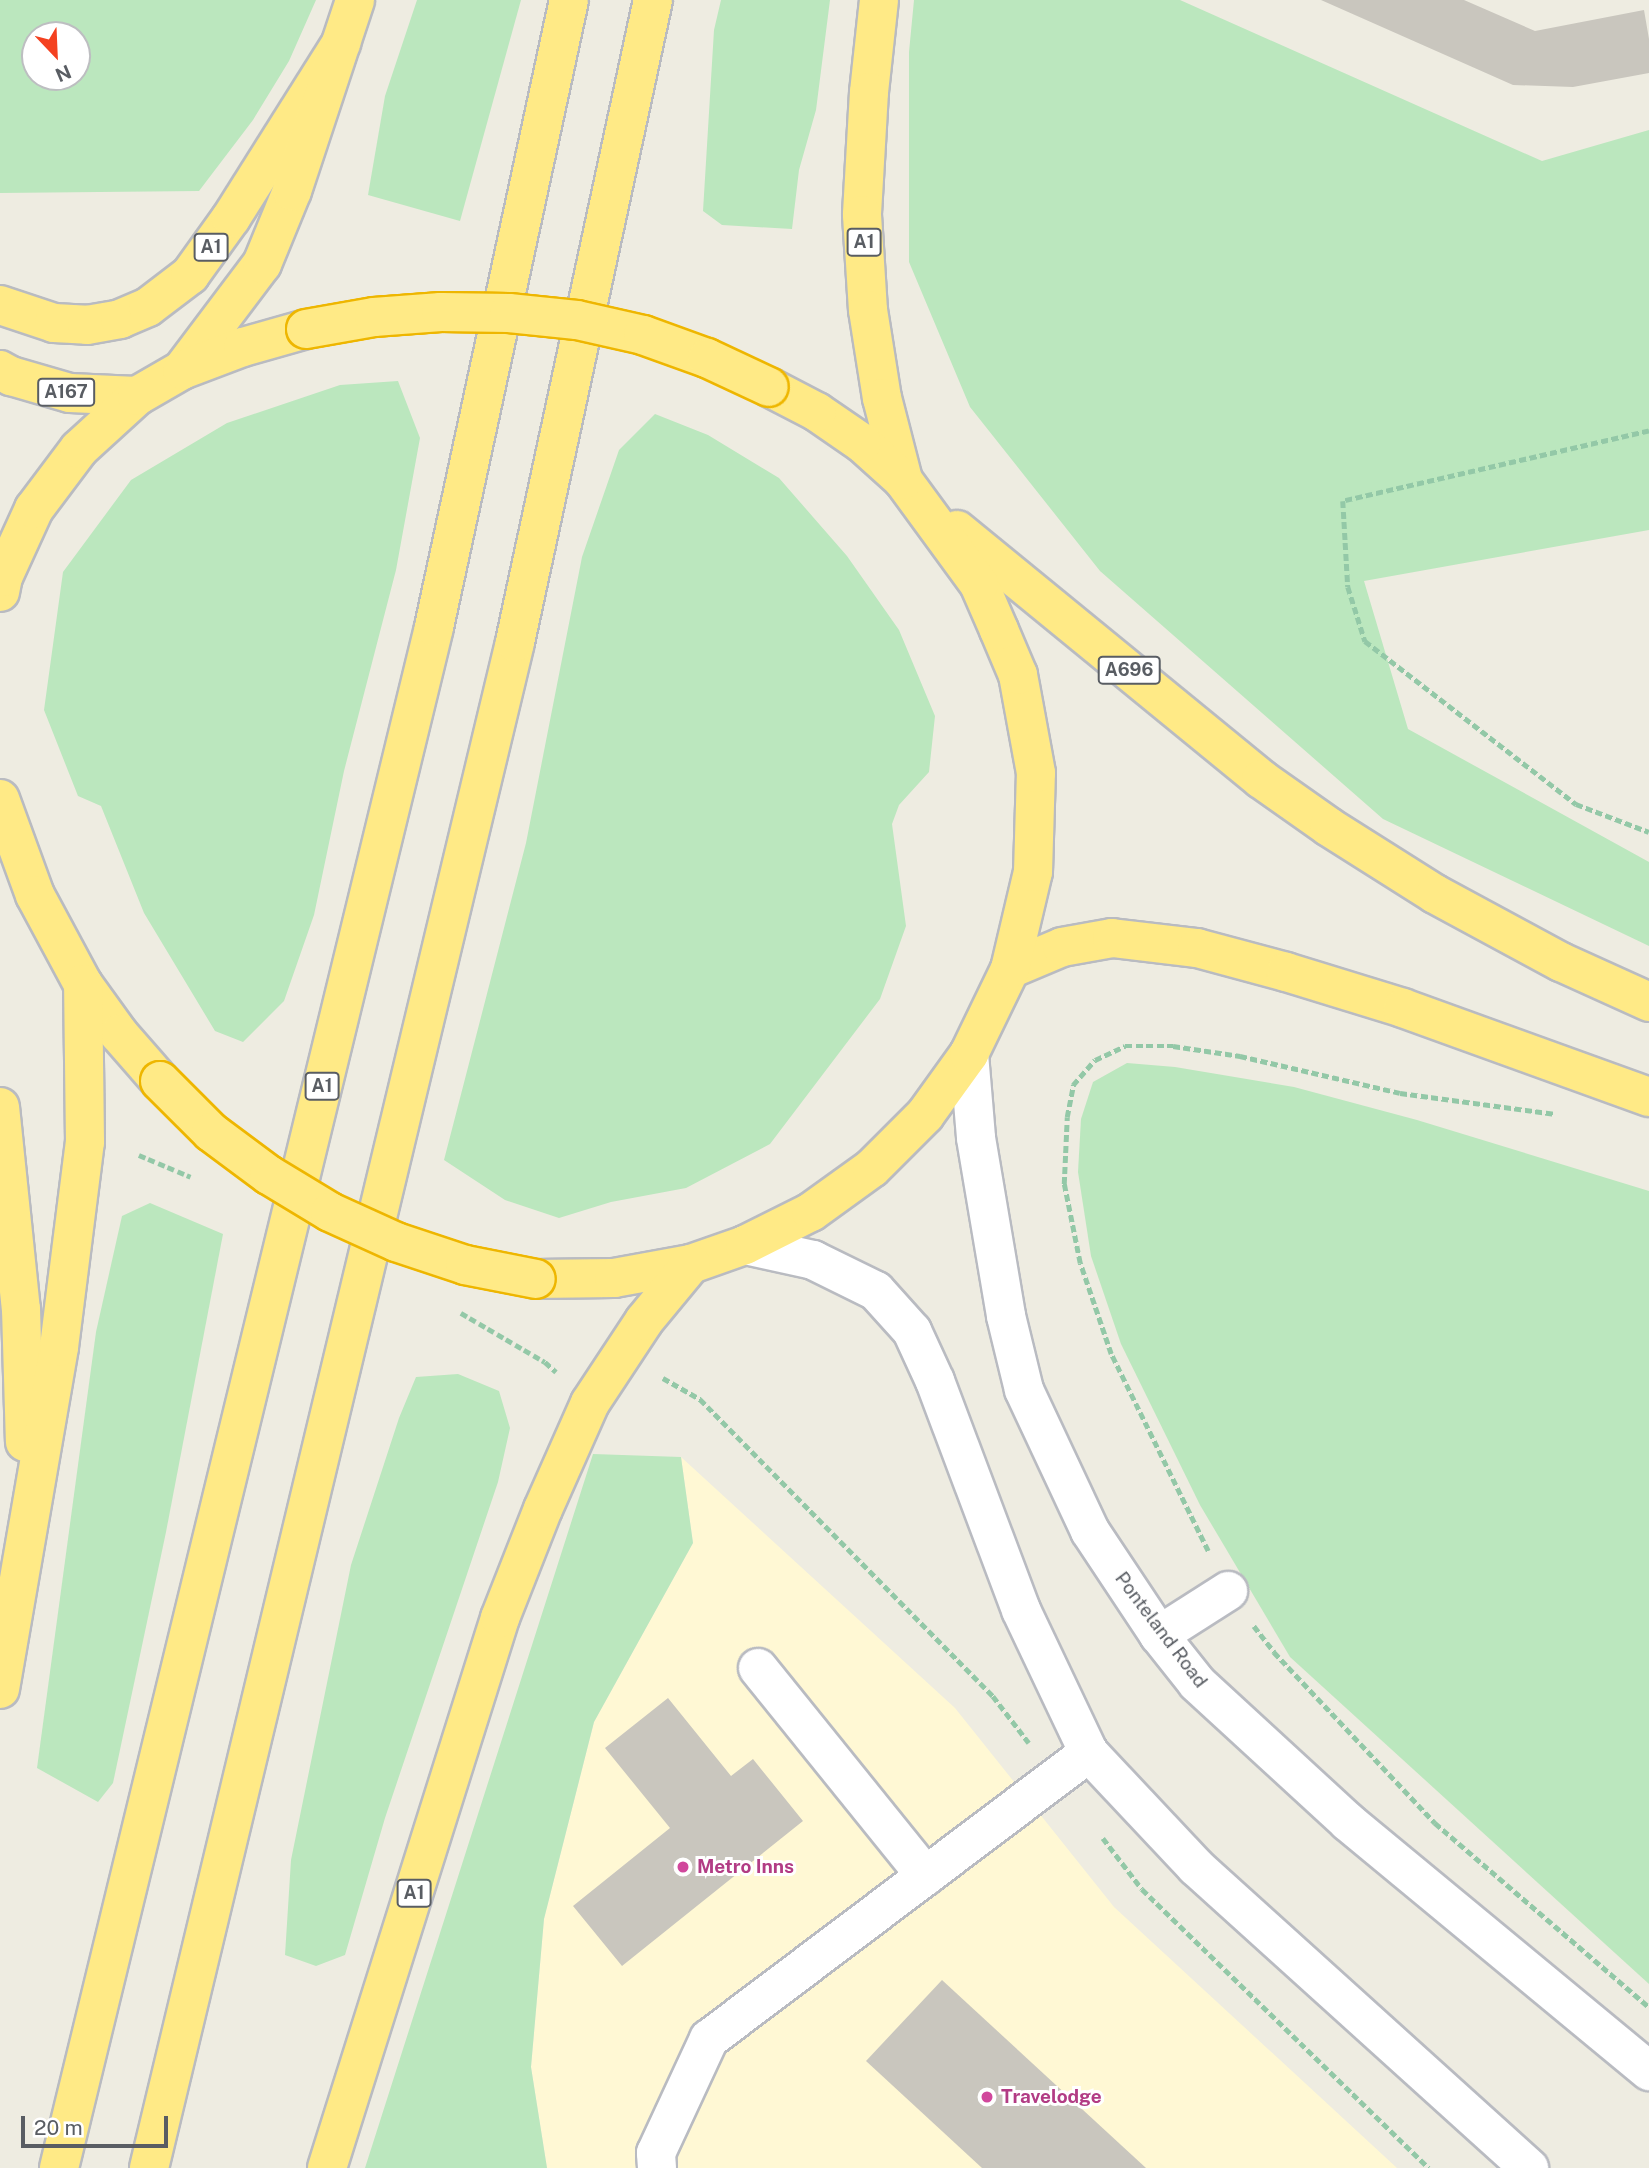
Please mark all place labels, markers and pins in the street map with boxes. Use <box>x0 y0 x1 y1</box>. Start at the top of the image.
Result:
place label: Metro Inns <box>697 1856 794 1878</box>
marker: Metro Inns <box>675 1859 691 1875</box>
place label: Travelodge <box>1001 2086 1102 2108</box>
marker: Travelodge <box>979 2089 995 2105</box>

